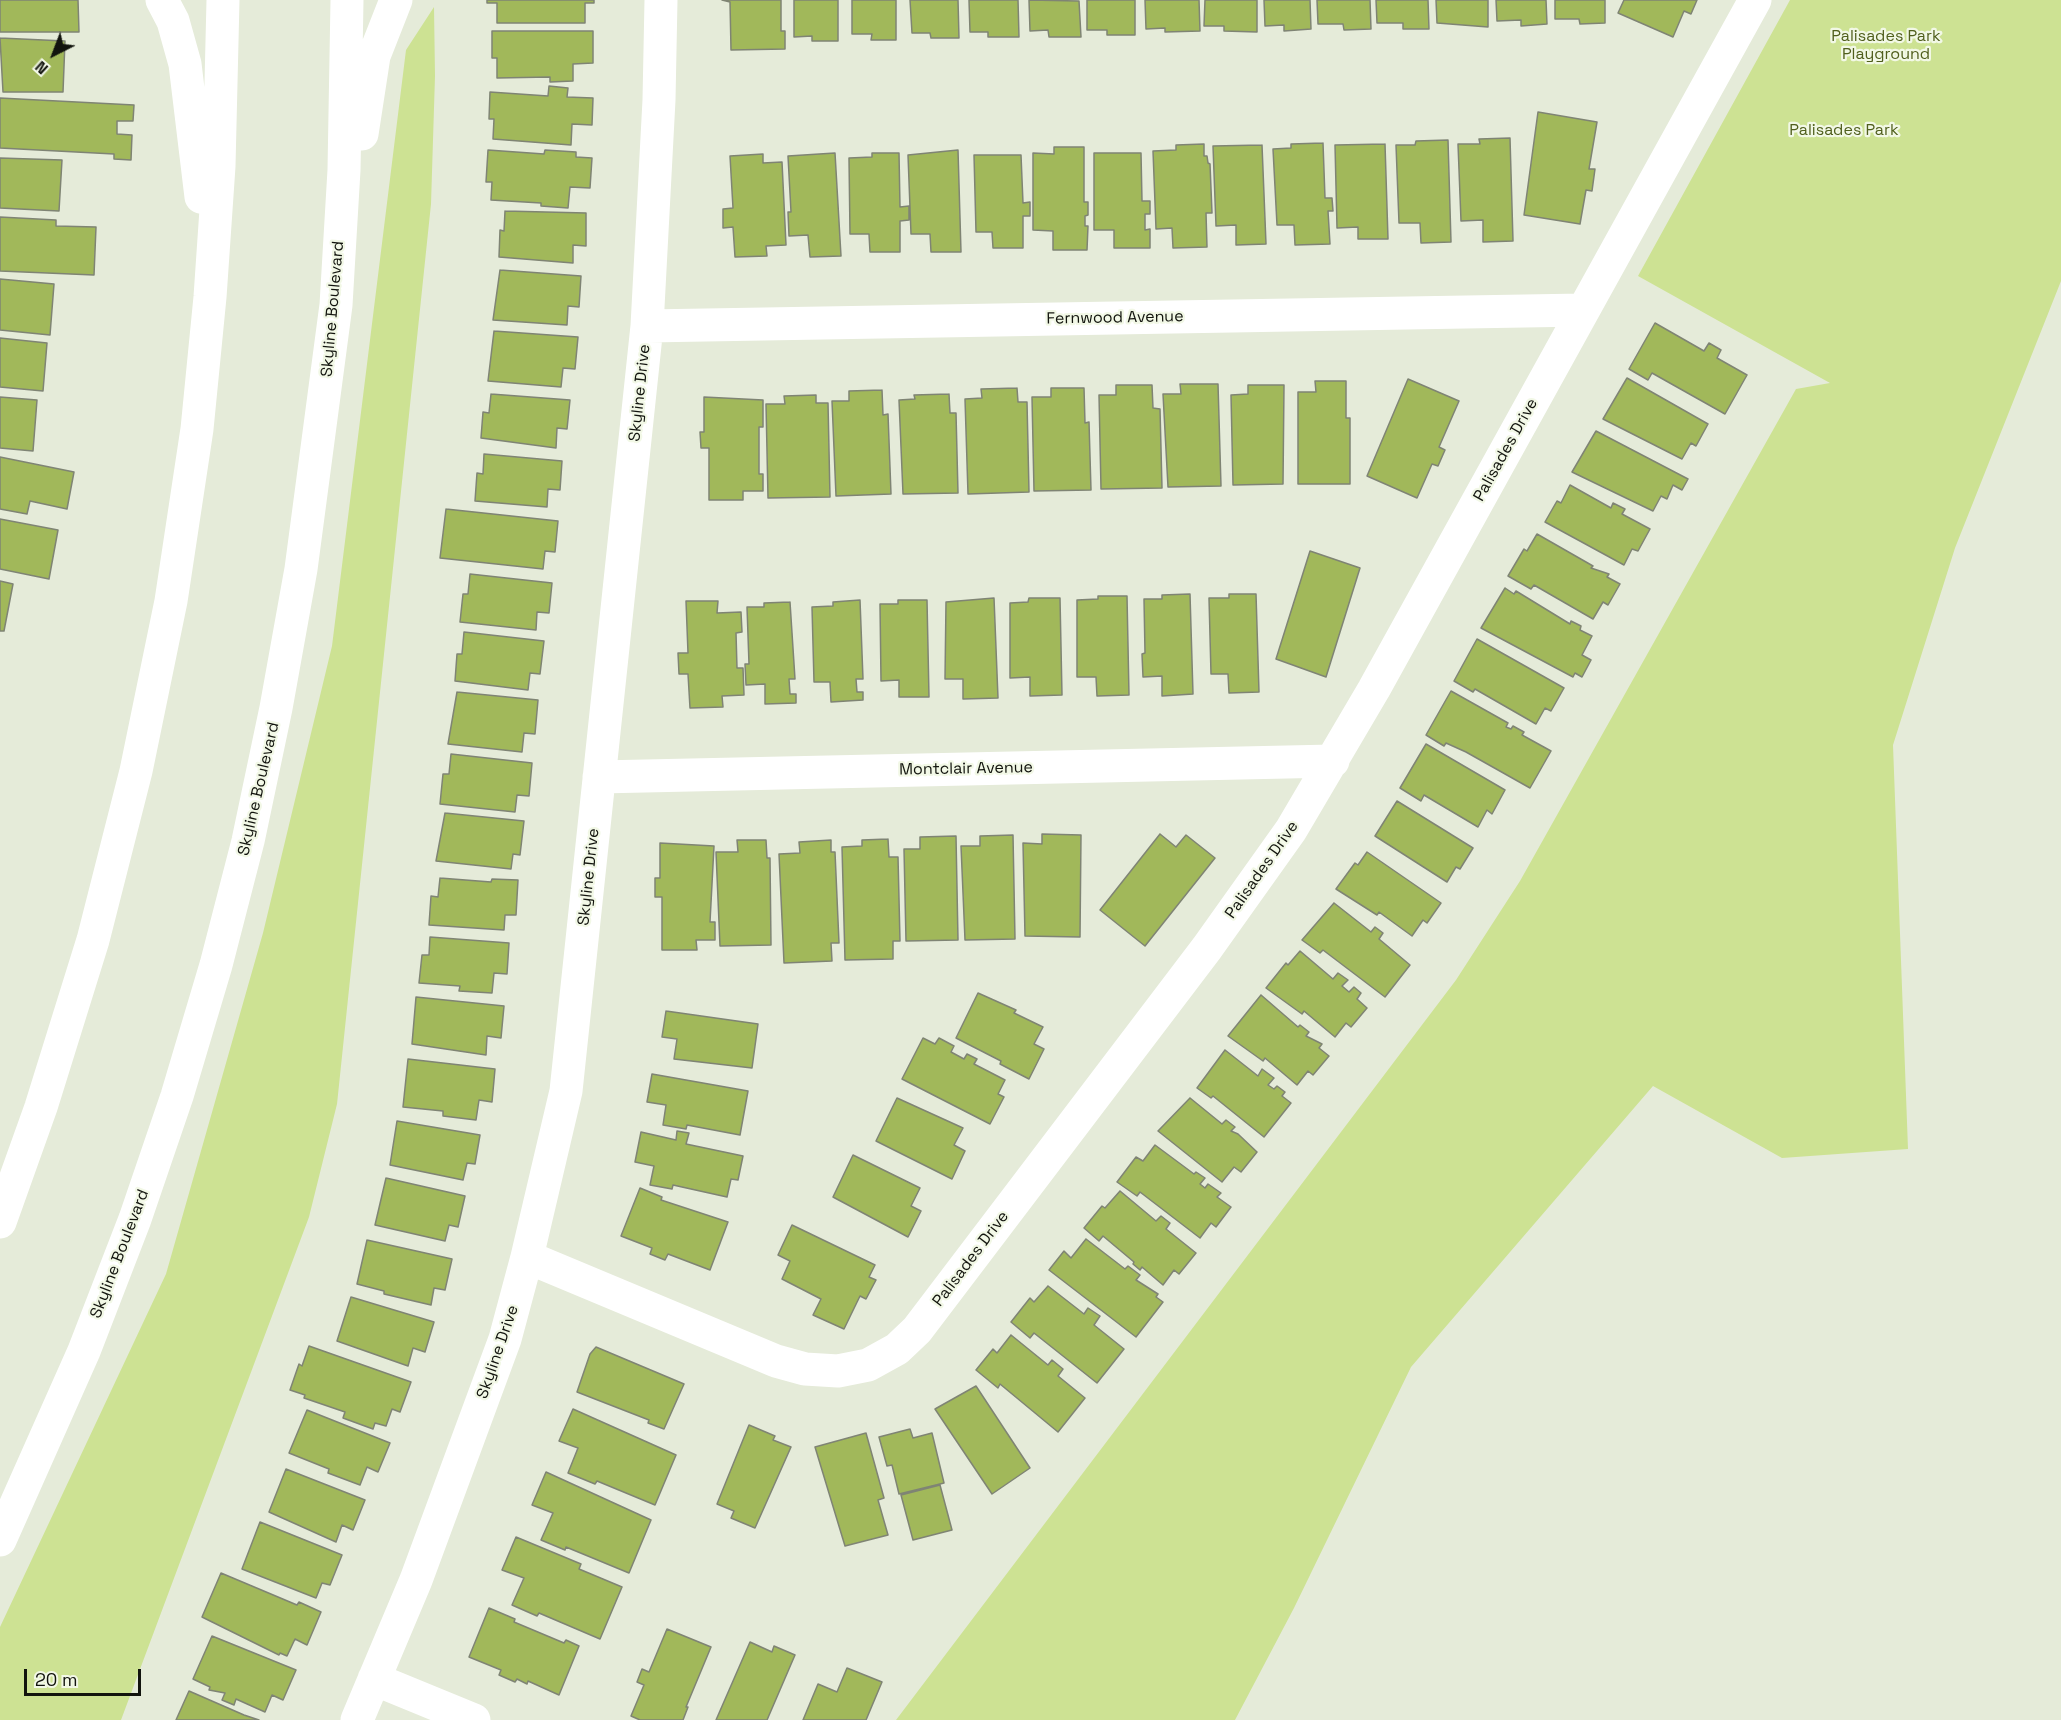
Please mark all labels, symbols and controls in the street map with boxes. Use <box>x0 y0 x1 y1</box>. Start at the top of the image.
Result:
north arrow <box>24 24 84 84</box>
park label: Palisades Park Playground <box>1831 27 1941 65</box>
text: N <box>31 56 53 79</box>
park label: Palisades Park <box>1789 121 1899 141</box>
street label: Skyline Boulevard <box>317 240 349 378</box>
street label: Fernwood Avenue <box>1046 307 1184 329</box>
street label: Skyline Drive <box>625 343 655 443</box>
street label: Palisades Drive <box>1470 395 1542 505</box>
street label: Skyline Boulevard <box>234 720 284 858</box>
street label: Montclair Avenue <box>899 758 1033 780</box>
street label: Palisades Drive <box>1221 818 1303 922</box>
street label: Skyline Drive <box>574 827 604 927</box>
street label: Skyline Boulevard <box>87 1187 153 1321</box>
street label: Palisades Drive <box>929 1208 1013 1310</box>
street label: Skyline Drive <box>473 1303 523 1401</box>
scale bar <box>27 1657 144 1695</box>
text: 20 m <box>35 1668 78 1691</box>

